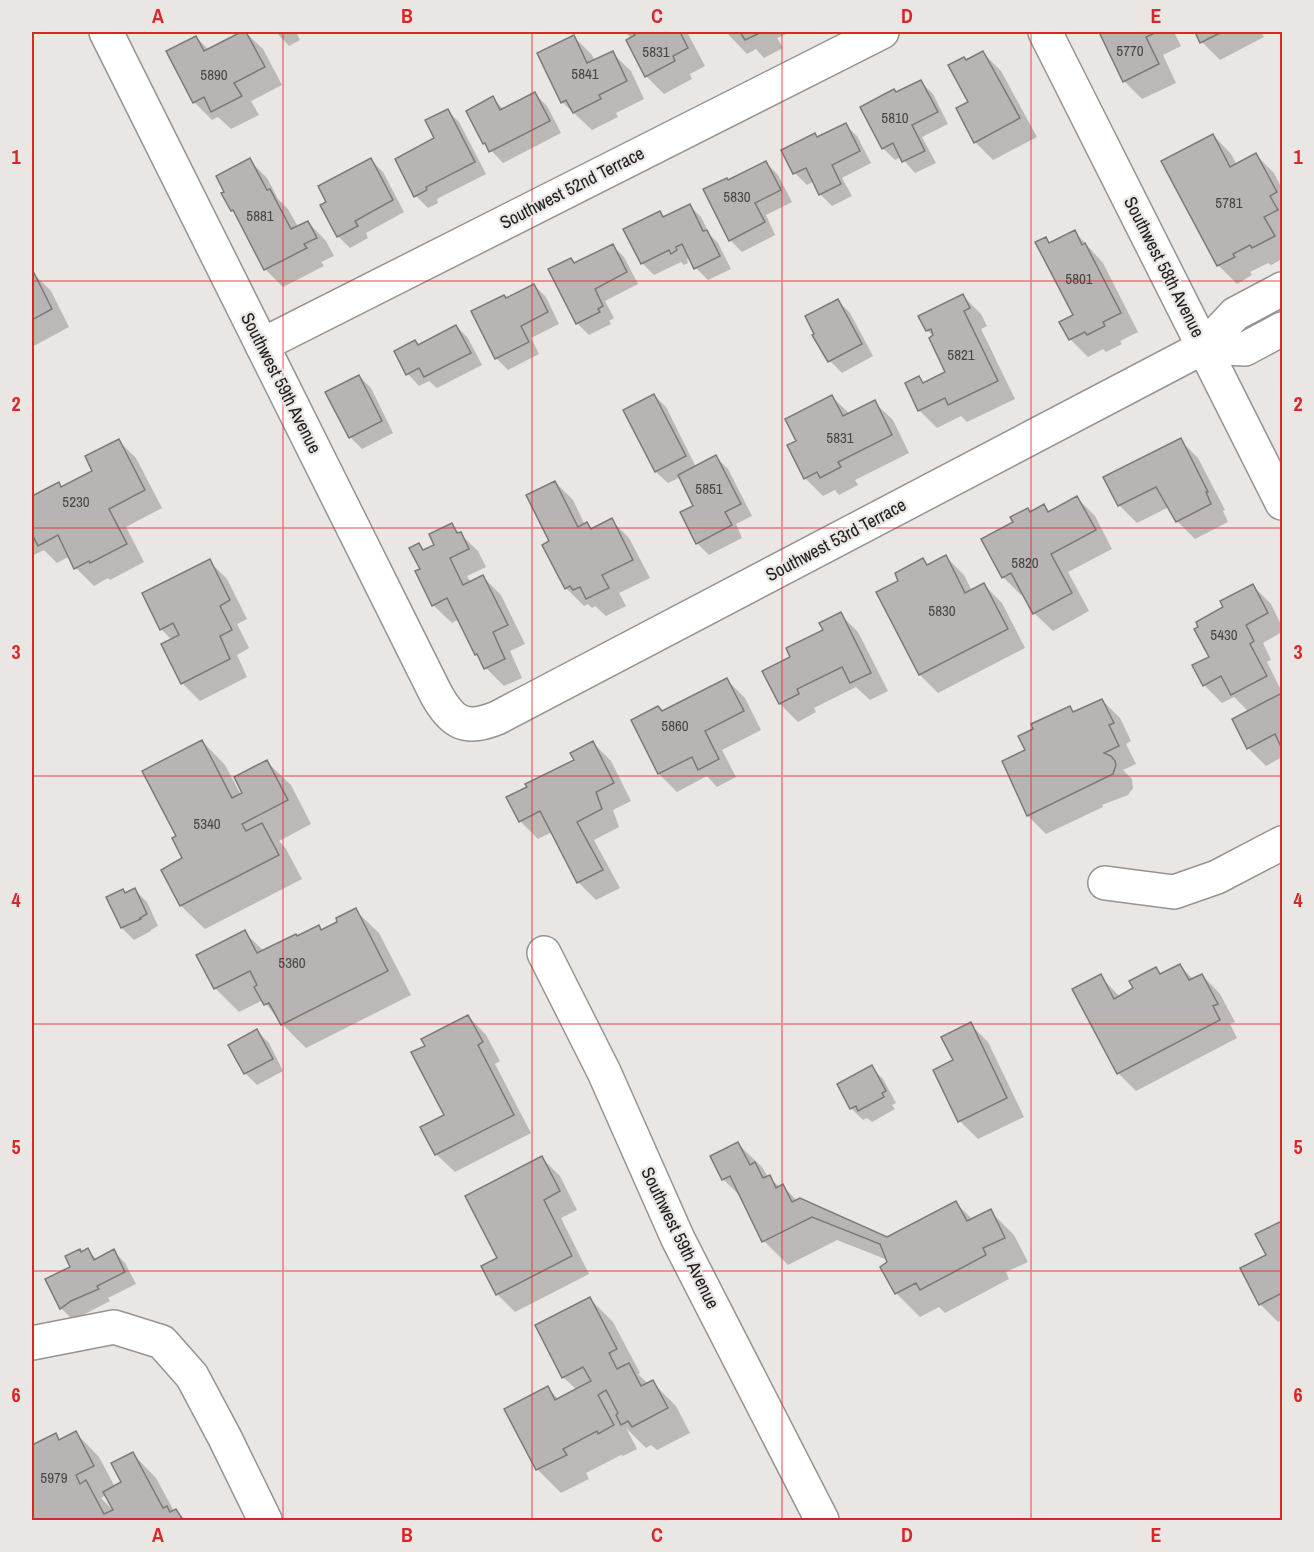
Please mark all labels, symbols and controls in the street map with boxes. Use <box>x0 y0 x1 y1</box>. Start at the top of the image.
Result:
text: A <box>152 2 164 29</box>
text: B <box>401 2 413 29</box>
text: C <box>651 2 663 29</box>
text: D <box>901 2 913 29</box>
text: E <box>1151 2 1162 29</box>
house number: 5770 <box>1116 40 1144 61</box>
house number: 5831 <box>642 41 670 62</box>
house number: 5841 <box>571 63 599 84</box>
house number: 5890 <box>200 64 228 85</box>
house number: 5810 <box>881 107 909 128</box>
street label: Southwest 52nd Terrace <box>495 140 648 235</box>
text: 1 <box>11 143 21 170</box>
text: 1 <box>1293 143 1303 170</box>
house number: 5830 <box>723 186 751 207</box>
street label: Southwest 58th Avenue <box>1118 192 1211 341</box>
house number: 5781 <box>1215 192 1243 213</box>
house number: 5881 <box>246 205 274 226</box>
house number: 5801 <box>1065 268 1093 289</box>
street label: Southwest 59th Avenue <box>235 308 328 457</box>
house number: 5821 <box>947 344 975 365</box>
text: 2 <box>11 390 21 417</box>
text: 2 <box>1293 390 1303 417</box>
house number: 5831 <box>826 427 854 448</box>
house number: 5851 <box>695 478 723 499</box>
house number: 5230 <box>62 491 90 512</box>
street label: Southwest 53rd Terrace <box>761 492 910 587</box>
house number: 5820 <box>1011 552 1039 573</box>
house number: 5830 <box>928 600 956 621</box>
house number: 5430 <box>1210 624 1238 645</box>
text: 3 <box>11 638 21 665</box>
text: 3 <box>1293 638 1303 665</box>
house number: 5860 <box>661 715 689 736</box>
house number: 5340 <box>193 813 221 834</box>
text: 4 <box>11 886 21 913</box>
text: 4 <box>1293 886 1303 913</box>
house number: 5360 <box>278 952 306 973</box>
text: 5 <box>11 1133 21 1160</box>
text: 5 <box>1293 1133 1303 1160</box>
street label: Southwest 59th Avenue <box>635 1163 726 1313</box>
text: 6 <box>11 1381 21 1408</box>
text: 6 <box>1293 1381 1303 1408</box>
house number: 5979 <box>40 1467 68 1488</box>
text: A <box>152 1521 164 1548</box>
text: B <box>401 1521 413 1548</box>
text: C <box>651 1521 663 1548</box>
text: D <box>901 1521 913 1548</box>
text: E <box>1151 1521 1162 1548</box>

